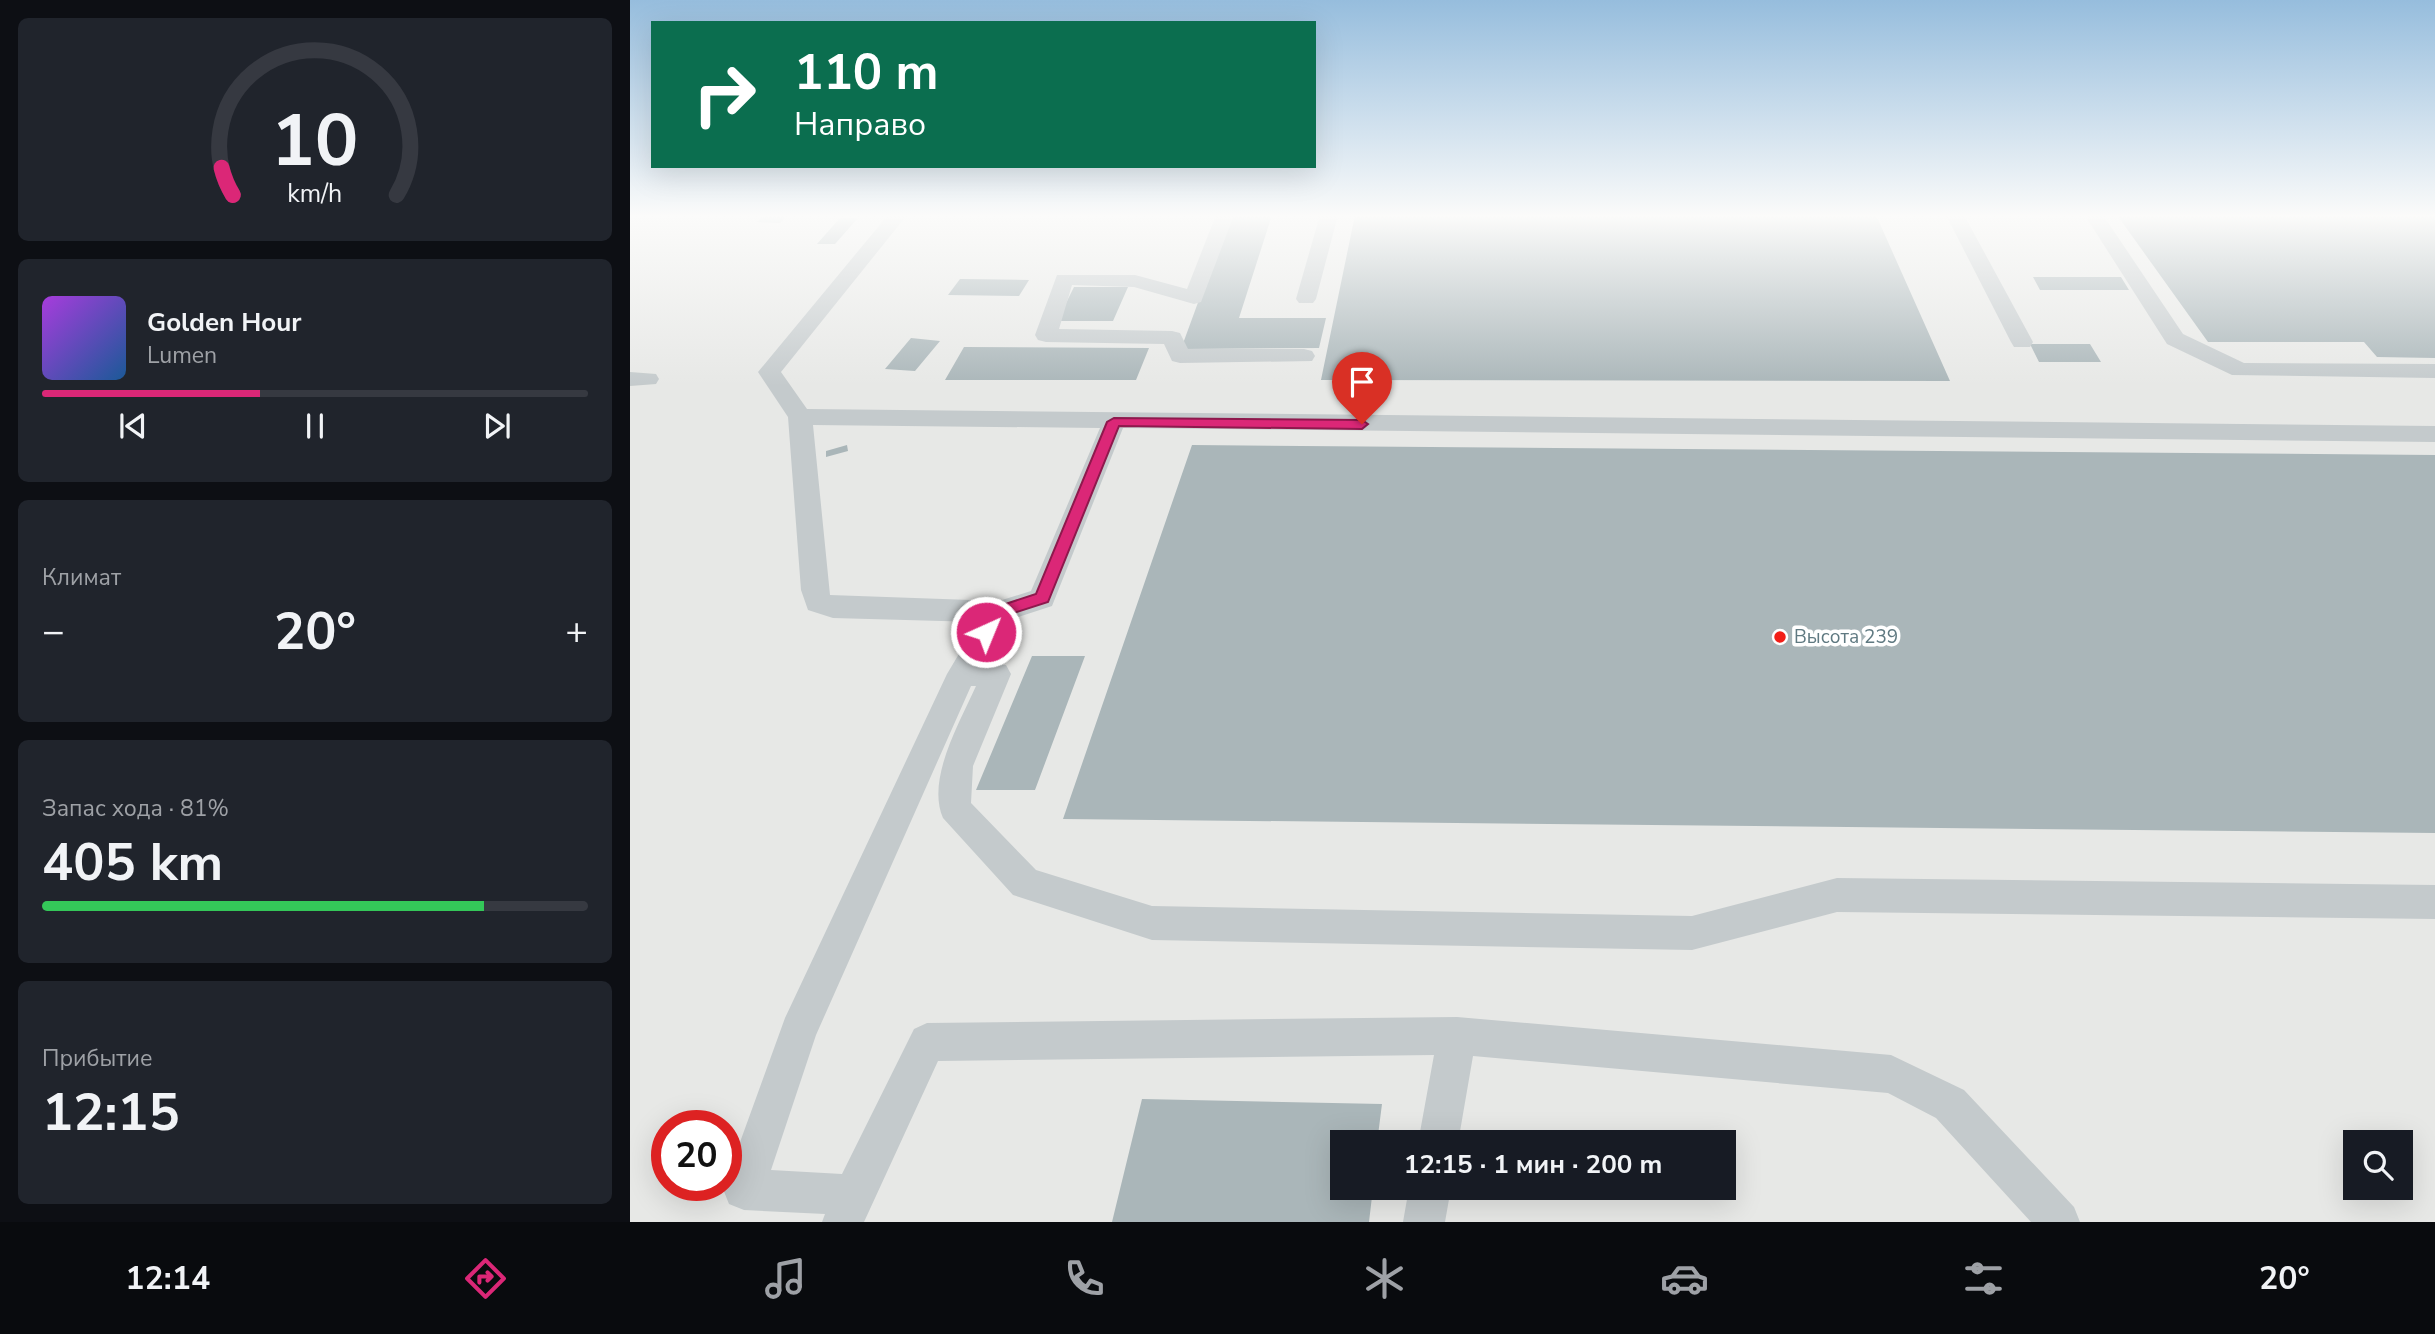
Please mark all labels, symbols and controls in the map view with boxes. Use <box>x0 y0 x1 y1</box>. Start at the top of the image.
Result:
text: 110 m <box>794 39 938 106</box>
icon: right <box>679 49 770 140</box>
text: 10 <box>271 92 359 192</box>
text: Направо <box>794 103 926 146</box>
text: km/h <box>287 177 343 211</box>
text: Golden Hour <box>147 305 302 340</box>
text: Lumen <box>147 340 217 371</box>
pin <box>1332 352 1392 424</box>
icon: arrive <box>1343 363 1381 401</box>
icon: previous <box>114 407 152 445</box>
icon: pause <box>296 407 334 445</box>
icon: next <box>478 407 516 445</box>
text: Климат <box>42 562 121 593</box>
position arrow <box>949 595 1023 669</box>
text: 20° <box>274 596 356 667</box>
text: − <box>42 606 65 657</box>
text: + <box>565 606 588 657</box>
place label: Высота 239 <box>1794 624 1898 650</box>
marker: Высота 239 <box>1772 629 1788 645</box>
text: Запас хода · 81% <box>42 793 229 824</box>
text: 405 km <box>42 827 223 898</box>
text: Прибытие <box>42 1043 152 1074</box>
text: 12:15 <box>42 1077 180 1148</box>
speed limit sign: 20 <box>651 1110 742 1201</box>
map controls <box>2343 1130 2413 1200</box>
button: search <box>2343 1130 2413 1200</box>
text: 12:15 · 1 мин · 200 m <box>1404 1147 1662 1182</box>
icon: directions <box>461 1254 510 1303</box>
icon: music <box>761 1254 810 1303</box>
icon: phone <box>1060 1254 1109 1303</box>
icon: climate <box>1360 1254 1409 1303</box>
icon: car <box>1660 1254 1709 1303</box>
icon: filters <box>1959 1254 2008 1303</box>
text: 12:14 <box>125 1257 210 1300</box>
text: 20° <box>2259 1257 2310 1300</box>

